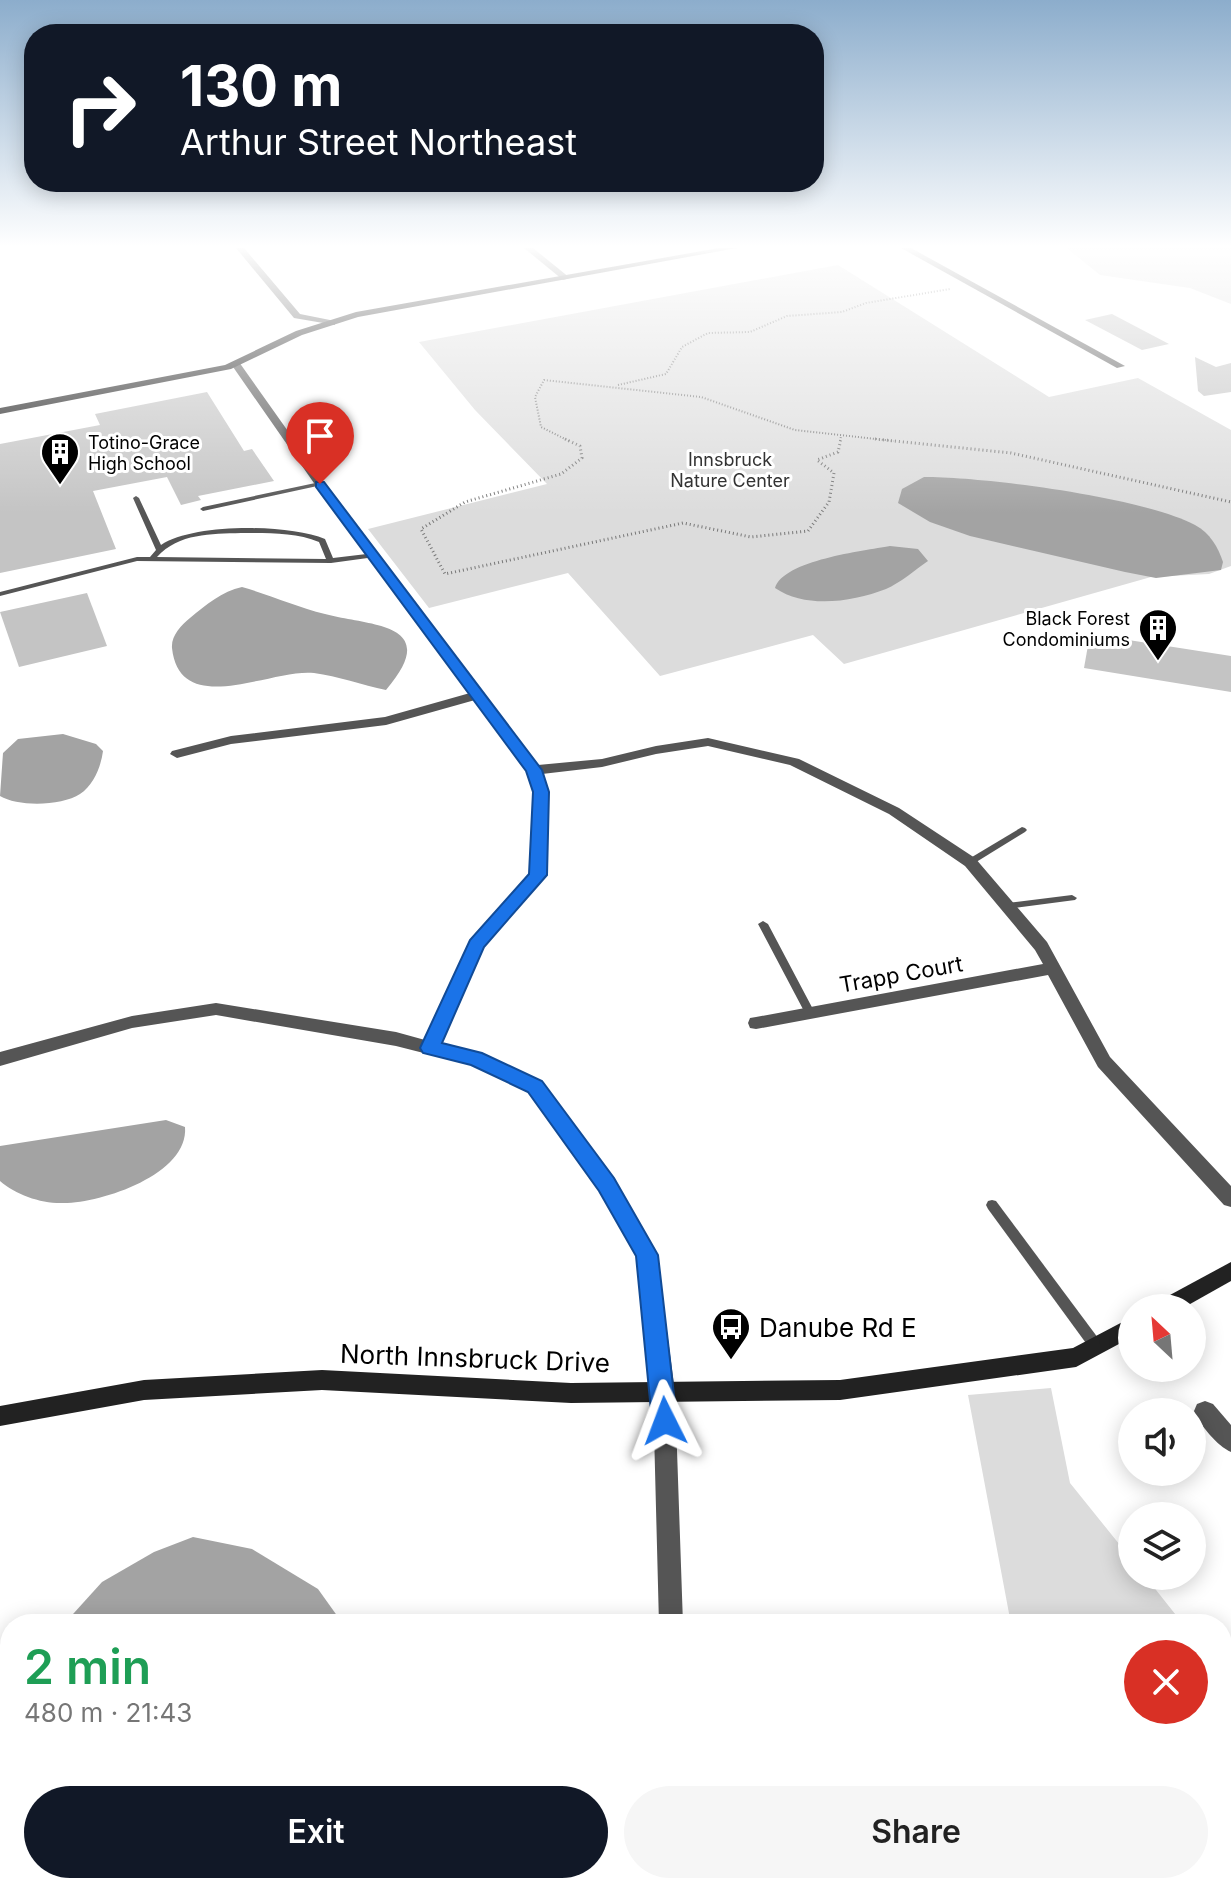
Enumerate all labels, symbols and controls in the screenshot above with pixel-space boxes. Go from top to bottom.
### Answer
text: 130 m [180,52,342,120]
icon: right [48,56,152,160]
text: Arthur Street Northeast [180,120,577,164]
pin [286,402,354,484]
icon: arrive [298,414,342,458]
building icon: Totino-Grace High School [39,431,81,486]
place label: Totino-Grace High School [88,432,200,474]
park label: Innsbruck Nature Center [670,449,790,491]
building icon: Black Forest Condominiums [1137,607,1179,662]
place label: Black Forest Condominiums [1003,608,1130,650]
street label: Trapp Court [837,950,965,998]
north arrow [1118,1294,1206,1382]
map controls [1118,1294,1206,1590]
bus stop icon: Danube Rd E [710,1306,752,1361]
place label: Danube Rd E [759,1312,917,1343]
street label: North Innsbruck Drive [340,1338,610,1378]
position arrow [623,1379,707,1463]
button: sound [1118,1398,1206,1486]
button: layers [1118,1502,1206,1590]
text: 2 min [24,1637,151,1696]
button: close [1124,1640,1208,1724]
text: 480 m · 21:43 [24,1697,192,1728]
button: Exit [24,1786,608,1878]
button: Share [624,1786,1208,1878]

